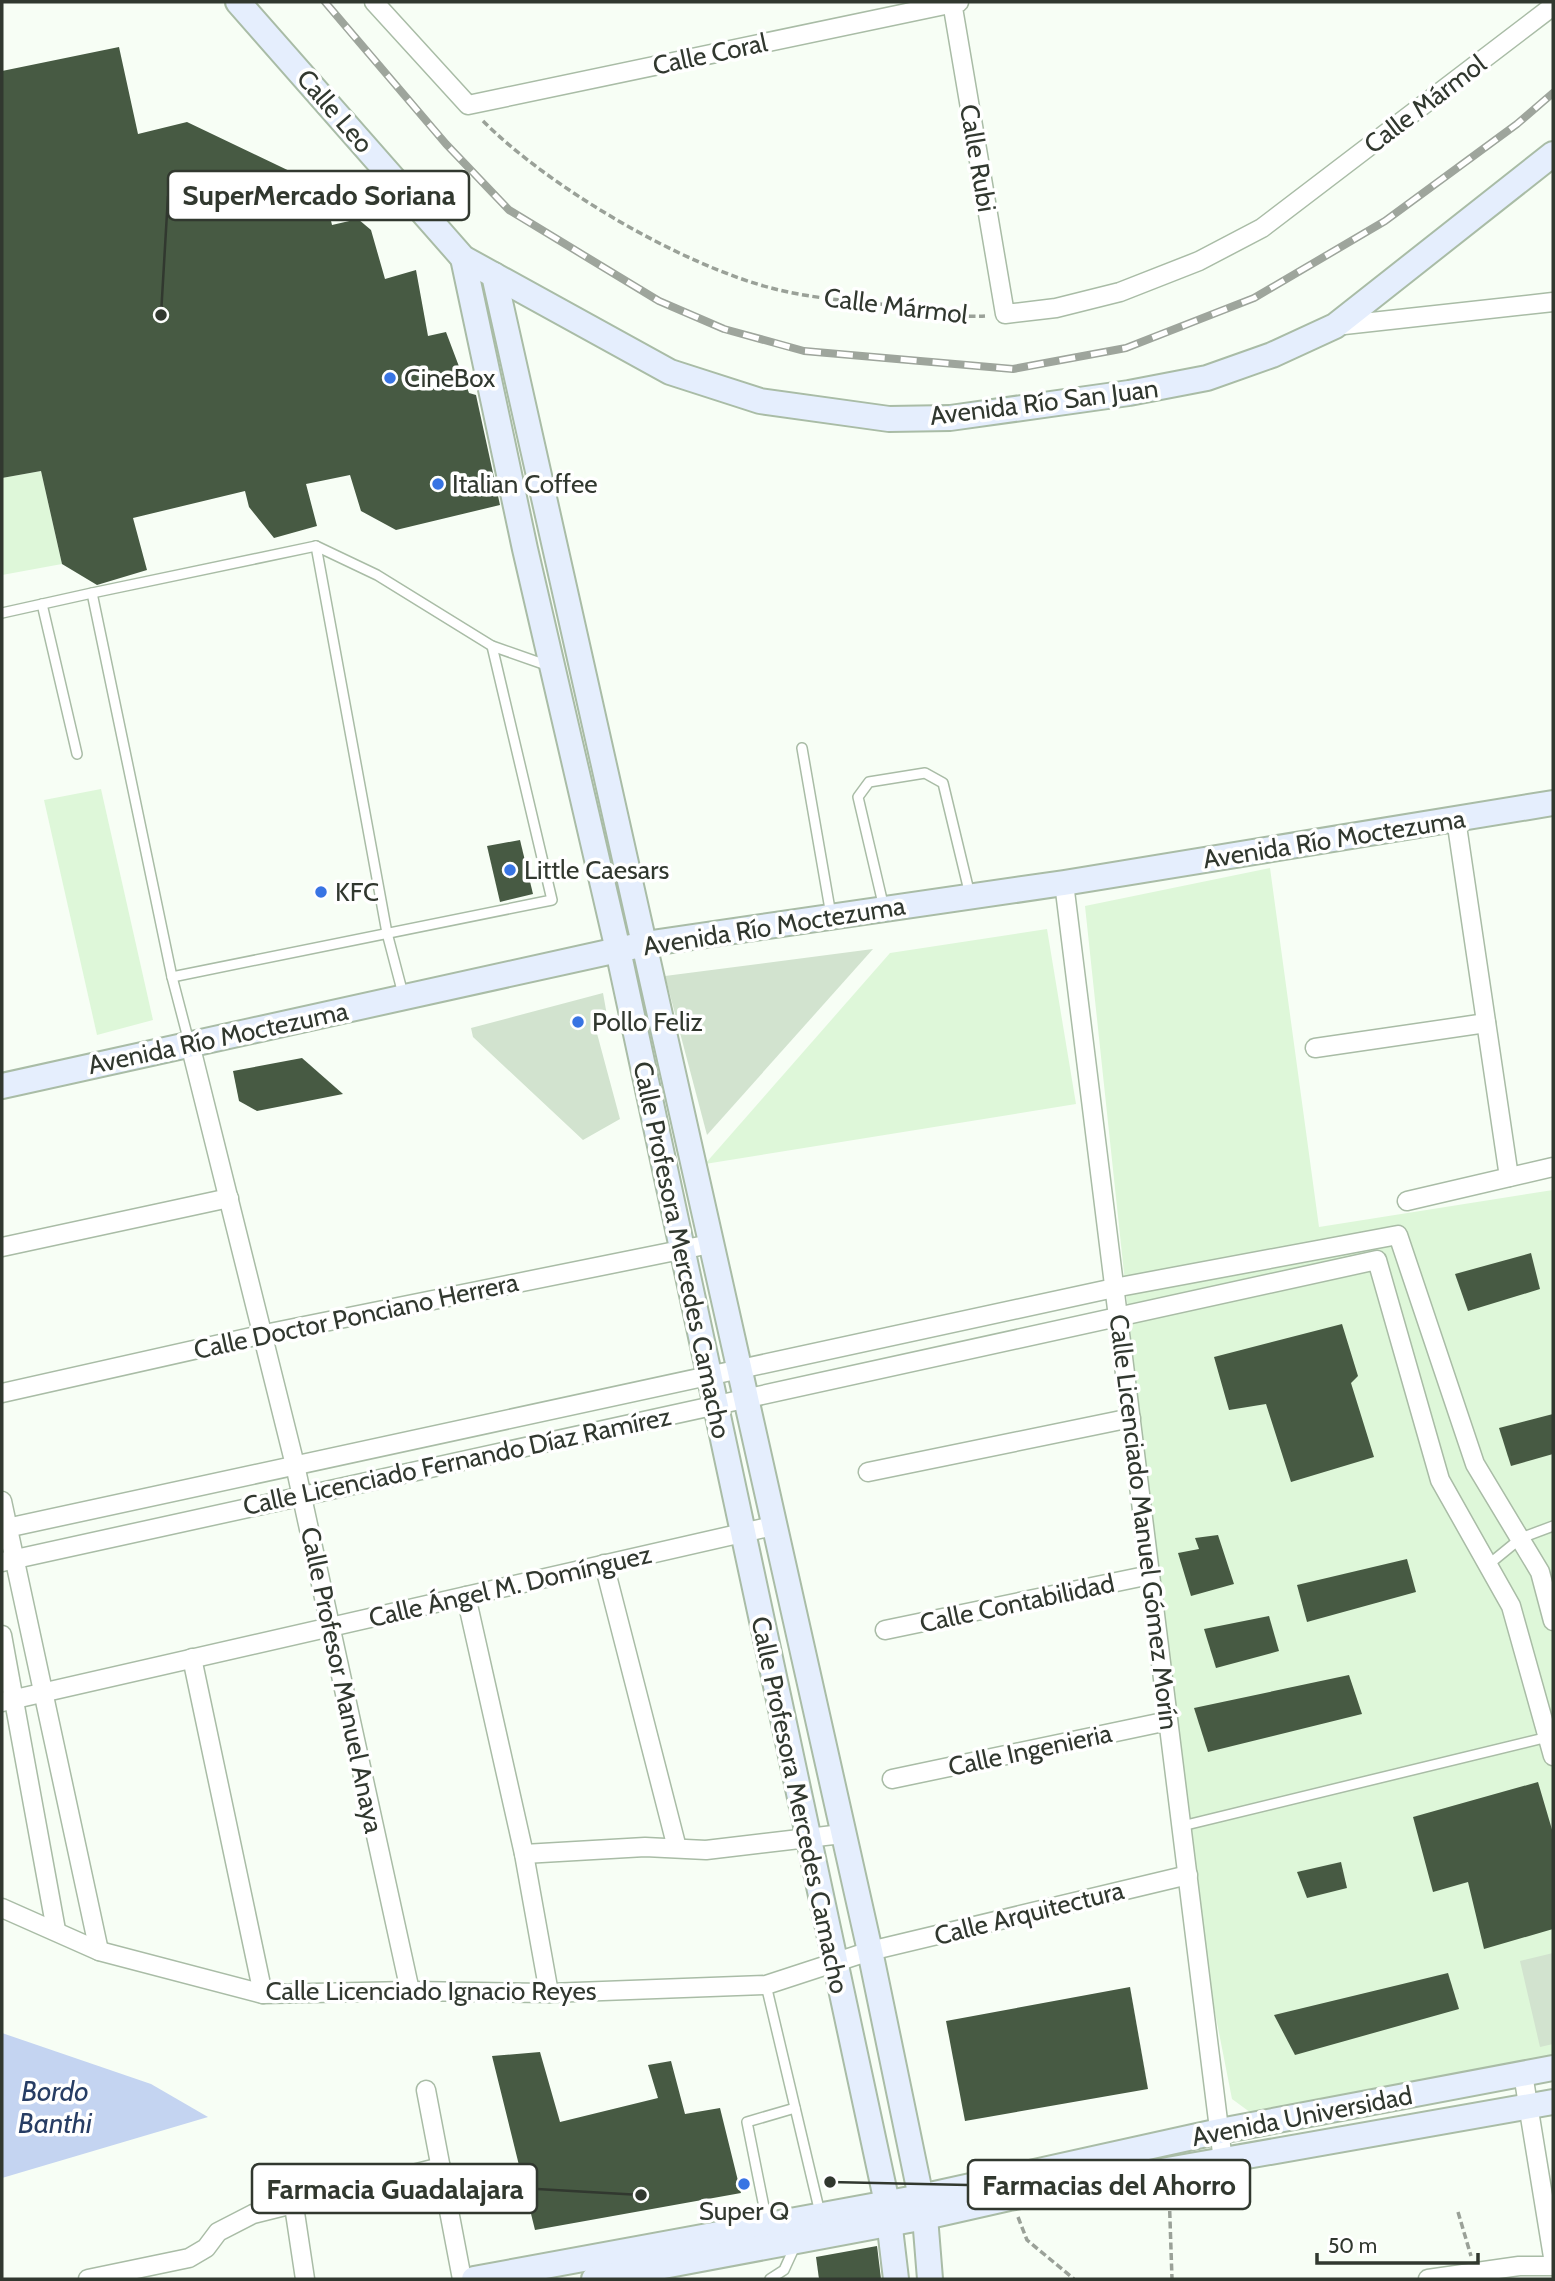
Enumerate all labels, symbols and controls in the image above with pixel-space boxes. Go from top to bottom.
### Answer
street label: Calle Coral [650,26,770,82]
street label: Calle Mármol [1358,48,1492,160]
street label: Calle Leo [290,63,380,159]
street label: Calle Rubi [953,102,1003,214]
callout: SuperMercado Soriana [168,171,469,220]
text: SuperMercado Soriana [182,178,456,212]
street label: Calle Mármol [822,281,970,331]
place label: CineBox [404,362,496,394]
marker: CineBox [382,370,398,386]
street label: Avenida Río San Juan [928,372,1160,432]
place label: Italian Coffee [452,468,598,500]
marker: Italian Coffee [430,476,446,492]
street label: Avenida Río Moctezuma [1201,802,1468,876]
place label: Little Caesars [524,854,669,886]
marker: Little Caesars [502,862,518,878]
place label: KFC [335,876,379,908]
marker: KFC [313,884,329,900]
street label: Avenida Río Moctezuma [641,889,908,963]
street label: Avenida Río Moctezuma [85,995,351,1081]
place label: Pollo Feliz [592,1006,703,1038]
marker: Pollo Feliz [570,1014,586,1030]
street label: Calle Profesora Mercedes Camacho [626,1058,738,1442]
street label: Calle Doctor Ponciano Herrera [191,1266,522,1366]
street label: Calle Licenciado Manuel Gómez Morín [1103,1312,1185,1732]
street label: Calle Licenciado Fernando Díaz Ramírez [240,1400,674,1522]
street label: Calle Profesor Manuel Anaya [294,1524,390,1837]
street label: Calle Ángel M. Domínguez [366,1538,654,1634]
street label: Calle Contabilidad [917,1567,1117,1639]
street label: Calle Profesora Mercedes Camacho [744,1613,856,1997]
street label: Calle Ingenieria [945,1717,1115,1783]
street label: Calle Arquitectura [931,1874,1127,1952]
street label: Calle Licenciado Ignacio Reyes [265,1975,597,2007]
water label: Bordo Banthi [18,2074,93,2140]
street label: Avenida Universidad [1189,2079,1415,2153]
callout: Farmacias del Ahorro [968,2160,1250,2209]
callout: Farmacia Guadalajara [252,2164,537,2213]
text: Farmacias del Ahorro [982,2168,1236,2202]
text: Farmacia Guadalajara [266,2172,524,2206]
marker: Super Q [736,2176,752,2192]
place label: Super Q [699,2195,789,2227]
scale bar [1317,2222,1478,2266]
text: 50 m [1328,2233,1377,2258]

